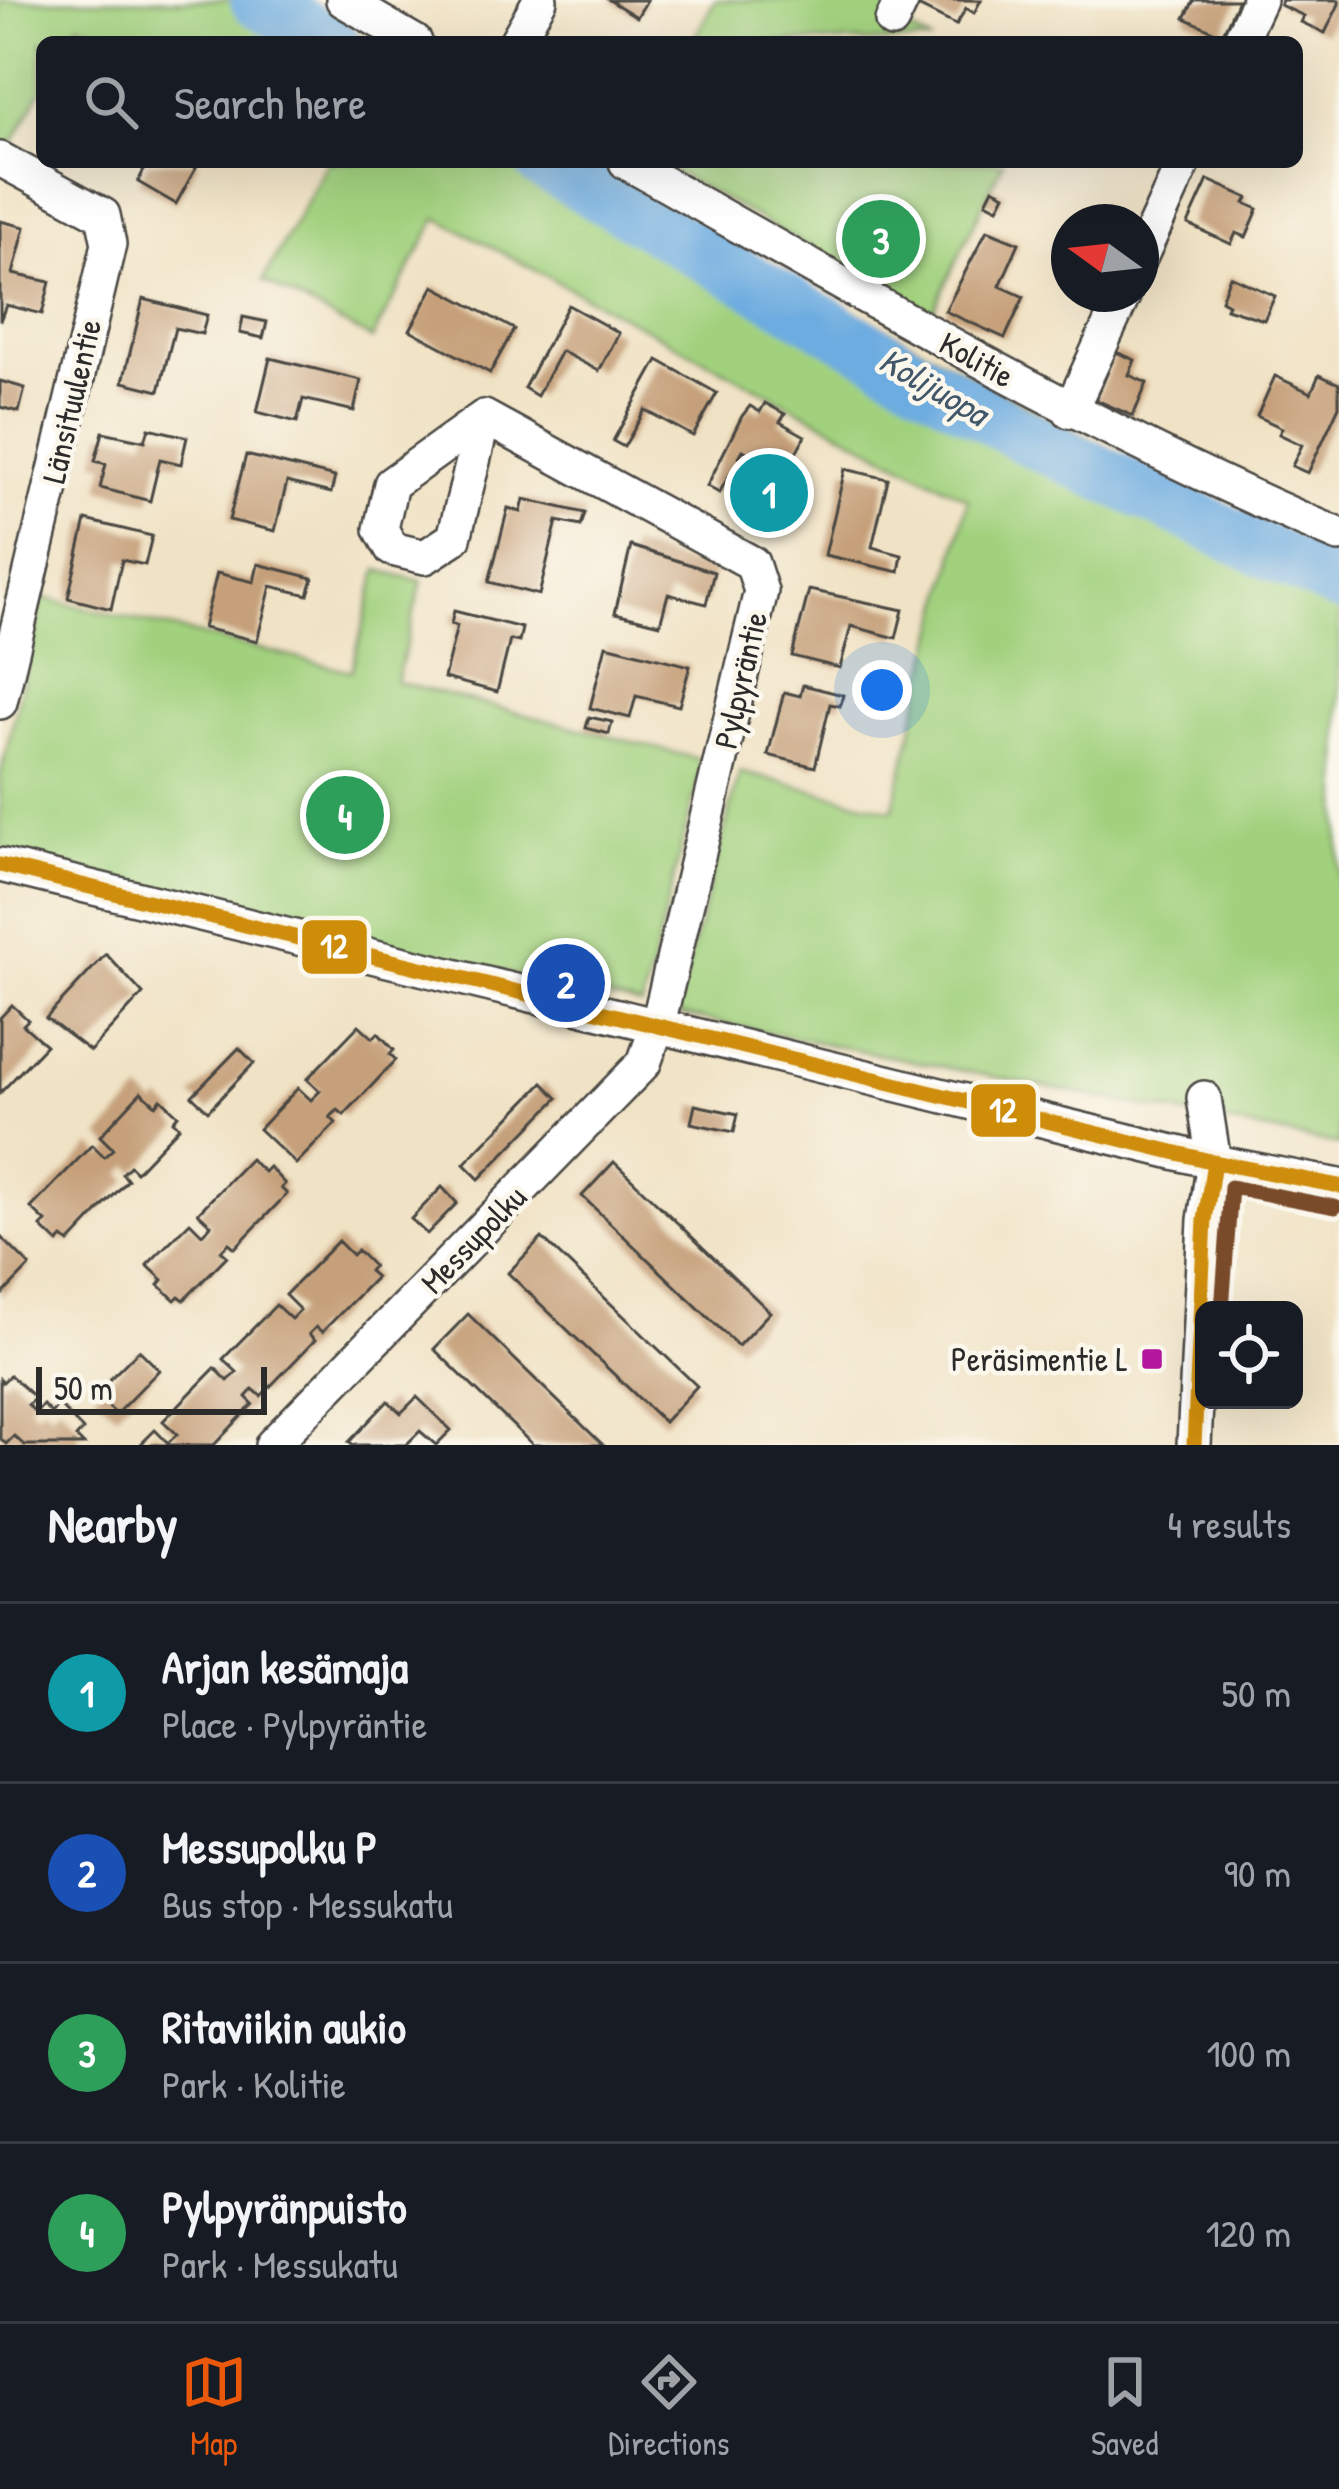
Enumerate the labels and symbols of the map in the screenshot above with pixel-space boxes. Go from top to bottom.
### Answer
pin: 3 [842,194,920,284]
north arrow [1051,204,1159,312]
street label: Länsituulentie [31,315,111,487]
street label: Kolitie [932,321,1022,397]
water label: Kolijuopa [870,335,1001,439]
pin: 1 [730,448,808,538]
street label: Pylpyräntie [703,607,778,753]
your location [852,660,912,720]
pin: 4 [306,770,384,860]
line badge: 12 [300,918,369,976]
text: 12 [320,924,348,968]
pin: 2 [527,938,605,1028]
line badge: 12 [969,1082,1038,1139]
text: 12 [989,1088,1017,1132]
street label: Messupolku [410,1175,536,1303]
place label: Peräsimentie L [951,1337,1128,1381]
marker: Peräsimentie L [1139,1346,1165,1372]
scale bar [36,1361,267,1414]

